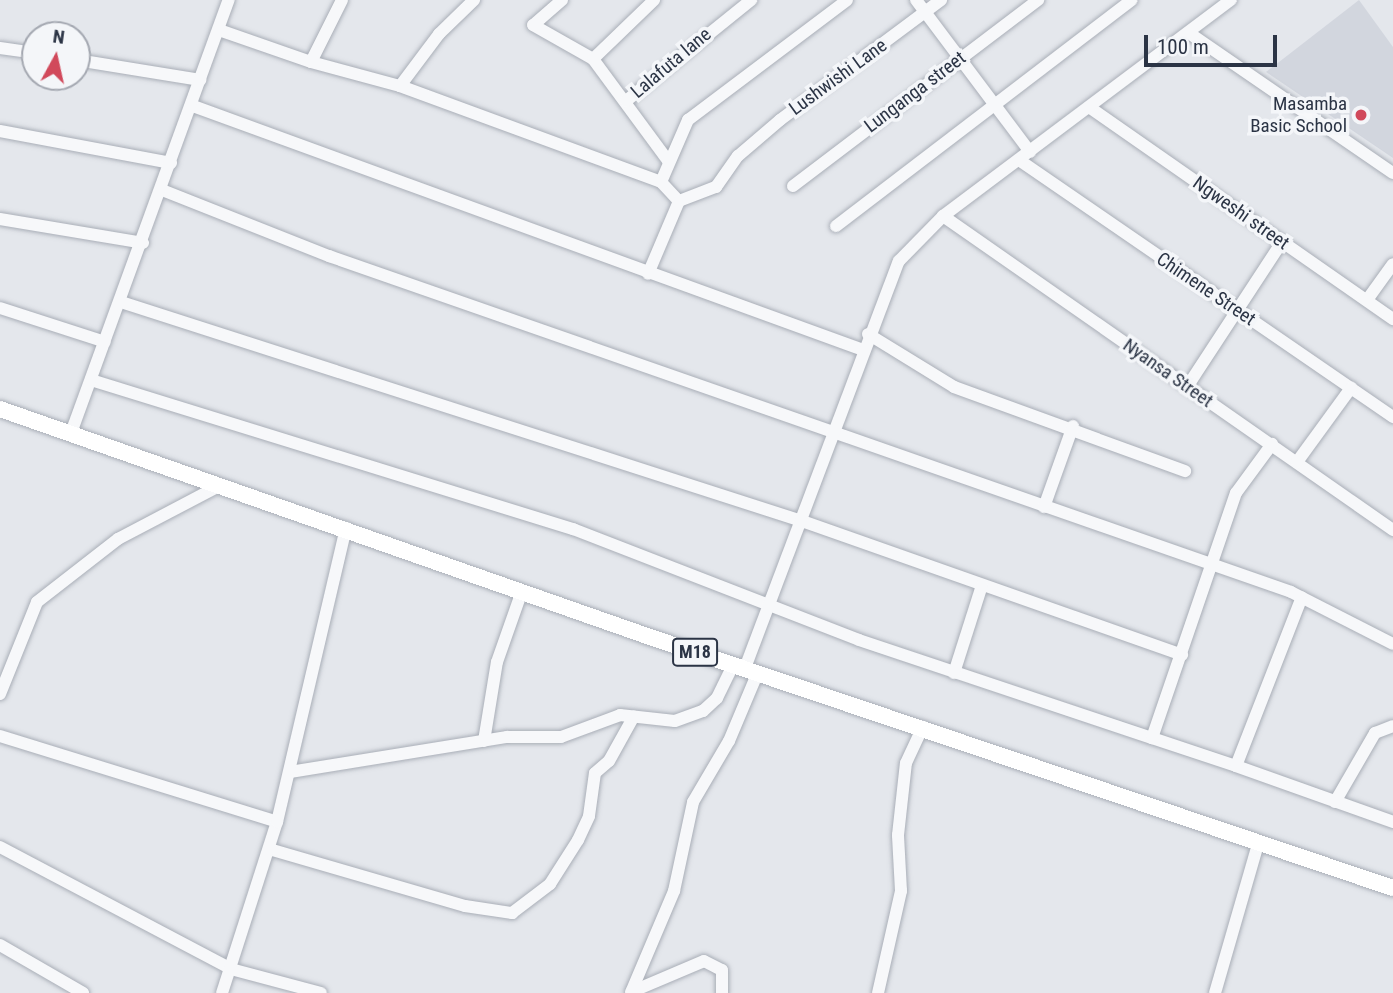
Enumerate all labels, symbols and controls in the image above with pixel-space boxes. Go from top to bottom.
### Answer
north arrow [21,21,91,91]
scale bar [1148,21,1281,65]
street label: Lalafuta lane [626,23,716,103]
text: N [51,24,66,49]
street label: Lushwishi Lane [785,34,891,120]
text: 100 m [1157,35,1209,59]
street label: Lunganga street [860,47,970,137]
place label: Masamba Basic School [1250,93,1347,137]
marker: Masamba Basic School [1353,107,1369,123]
street label: Ngweshi street [1188,171,1294,255]
street label: Chimene Street [1152,248,1260,330]
street label: Nyansa Street [1119,334,1217,412]
road number: M18 [670,638,720,666]

